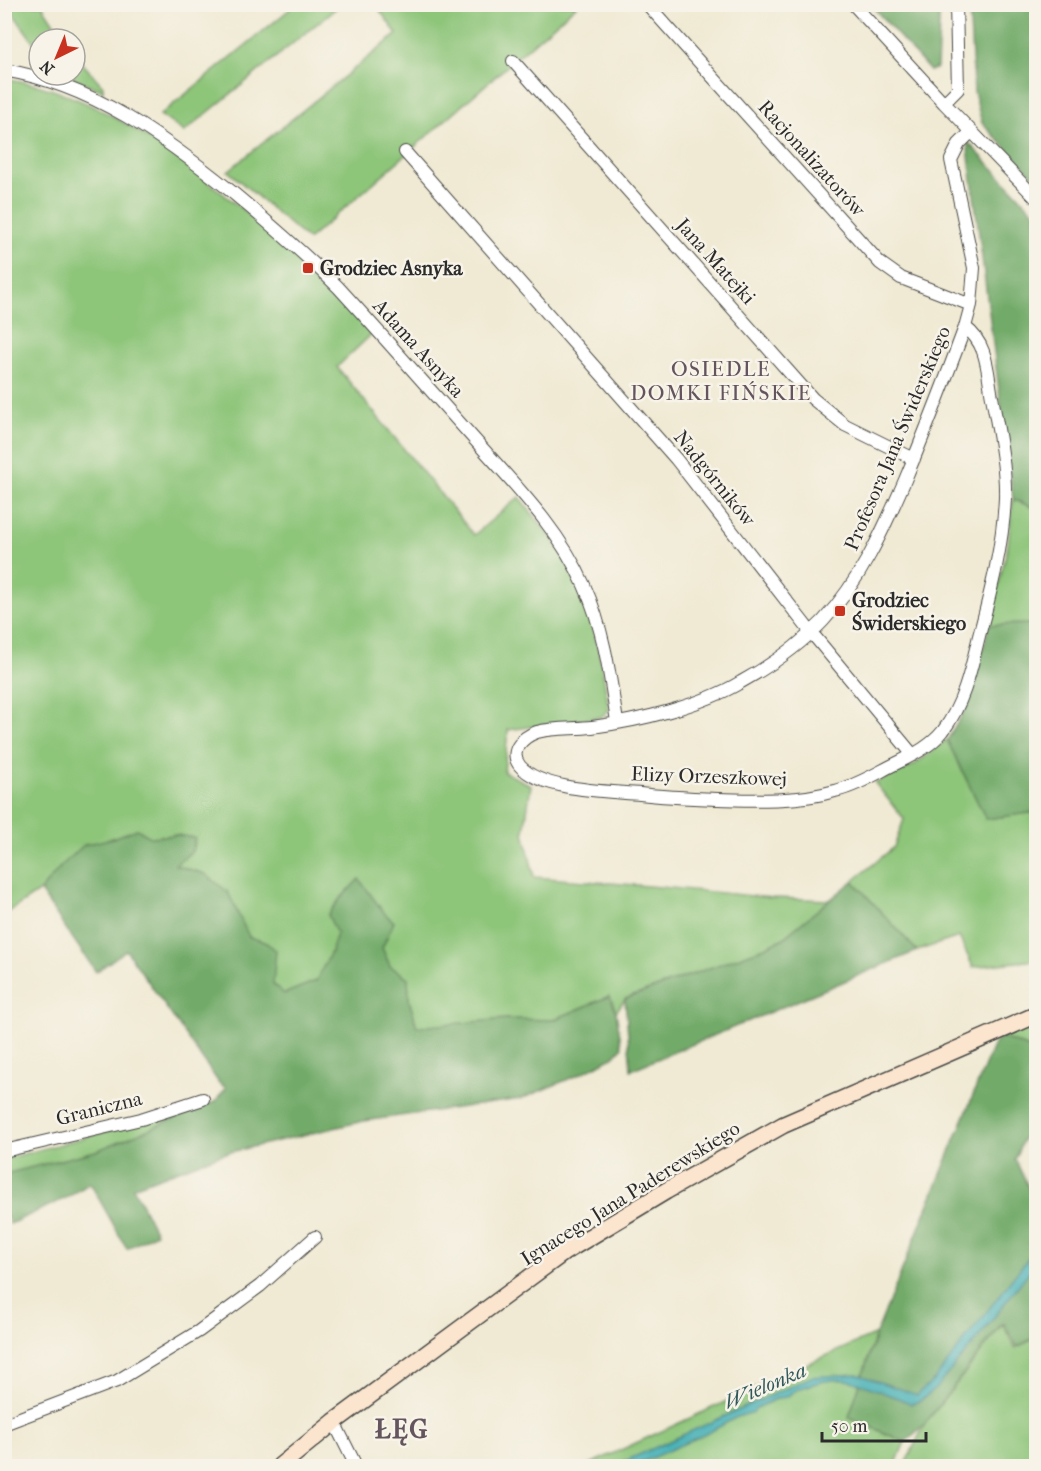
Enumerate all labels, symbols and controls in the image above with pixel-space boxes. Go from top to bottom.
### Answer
north arrow [27,27,87,87]
text: N [36,56,58,79]
street label: Racjonalizatorów [753,95,871,222]
street label: Jana Matejki [670,212,760,309]
place label: Grodziec Asnyka [320,257,463,280]
marker: Grodziec Asnyka [301,261,315,275]
street label: Adama Asnyka [368,294,469,403]
street label: Profesora Jana Świderskiego [839,322,955,554]
district label: OSIEDLE DOMKI FIŃSKIE [630,357,812,405]
street label: Nadgórników [669,426,761,532]
place label: Grodziec Świderskiego [852,589,966,635]
marker: Grodziec Świderskiego [833,604,847,618]
street label: Elizy Orzeszkowej [631,762,787,791]
street label: Graniczna [54,1087,145,1130]
street label: Ignacego Jana Paderewskiego [517,1116,744,1270]
water label: Wielonka [720,1358,810,1414]
scale bar [822,1405,926,1443]
district label: ŁĘG [375,1414,429,1446]
text: 50 m [831,1416,868,1437]

